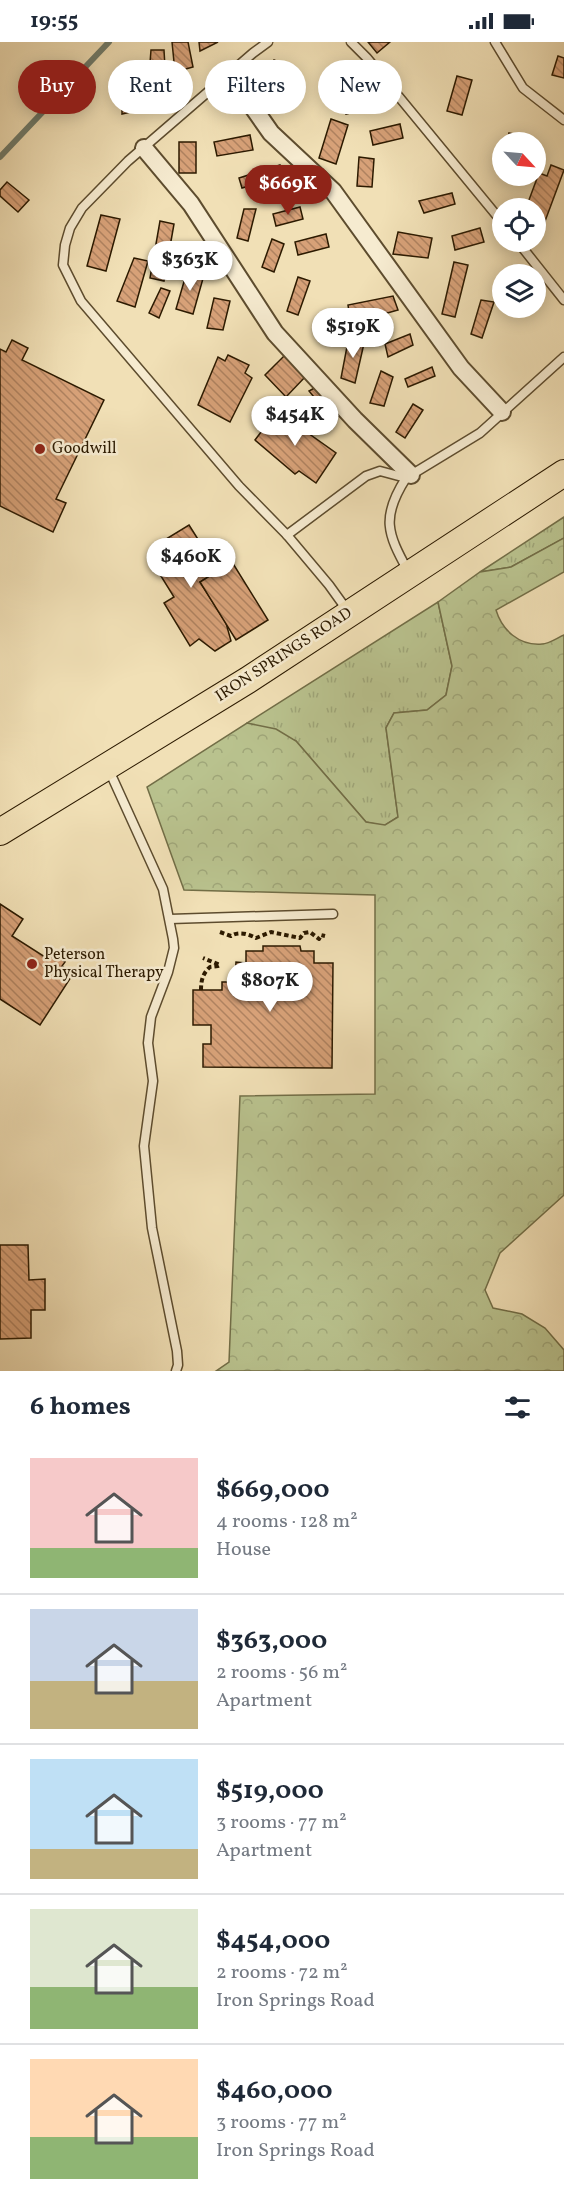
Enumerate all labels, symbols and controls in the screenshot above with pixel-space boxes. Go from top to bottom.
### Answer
text: 19:55 [30,6,78,37]
chip: Buy [18,60,96,114]
chip: Rent [108,60,193,114]
chip: Filters [205,60,306,114]
chip: New [318,60,402,114]
north arrow [492,132,546,186]
map controls [492,132,546,318]
pin: $669K [246,165,330,216]
text: $669K [259,170,317,198]
button: locate [492,198,546,252]
pin: $363K [148,241,232,292]
text: $363K [162,246,218,274]
button: layers [492,264,546,318]
pin: $519K [311,308,395,359]
text: $519K [326,313,380,341]
pin: $454K [253,396,337,447]
text: $454K [265,401,325,429]
place label: Goodwill [52,438,117,460]
marker: Goodwill [33,442,47,456]
pin: $460K [149,538,233,589]
text: $460K [161,543,221,571]
street label: IRON SPRINGS ROAD [211,602,357,708]
place label: Peterson Physical Therapy [44,944,164,984]
marker: Peterson Physical Therapy [25,957,39,971]
pin: $807K [228,962,312,1013]
text: $807K [241,967,299,995]
text: 6 homes [30,1389,131,1425]
icon: filters [501,1391,534,1424]
text: $669,000 [216,1472,329,1508]
icon: home [78,1482,150,1554]
text: 4 rooms · 128 m² [216,1508,358,1536]
text: House [216,1536,271,1564]
text: $363,000 [216,1623,327,1659]
icon: home [78,1633,150,1705]
text: 2 rooms · 56 m² [216,1659,347,1687]
text: Apartment [216,1687,312,1715]
text: $519,000 [216,1773,324,1809]
icon: home [78,1783,150,1855]
text: 3 rooms · 77 m² [216,1809,347,1837]
text: Apartment [216,1837,312,1865]
text: $454,000 [216,1923,330,1959]
icon: home [78,1933,150,2005]
text: 2 rooms · 72 m² [216,1959,348,1987]
text: Iron Springs Road [216,1987,375,2015]
text: $460,000 [216,2073,333,2109]
icon: home [78,2083,150,2155]
text: 3 rooms · 77 m² [216,2109,347,2137]
text: Iron Springs Road [216,2137,375,2165]

